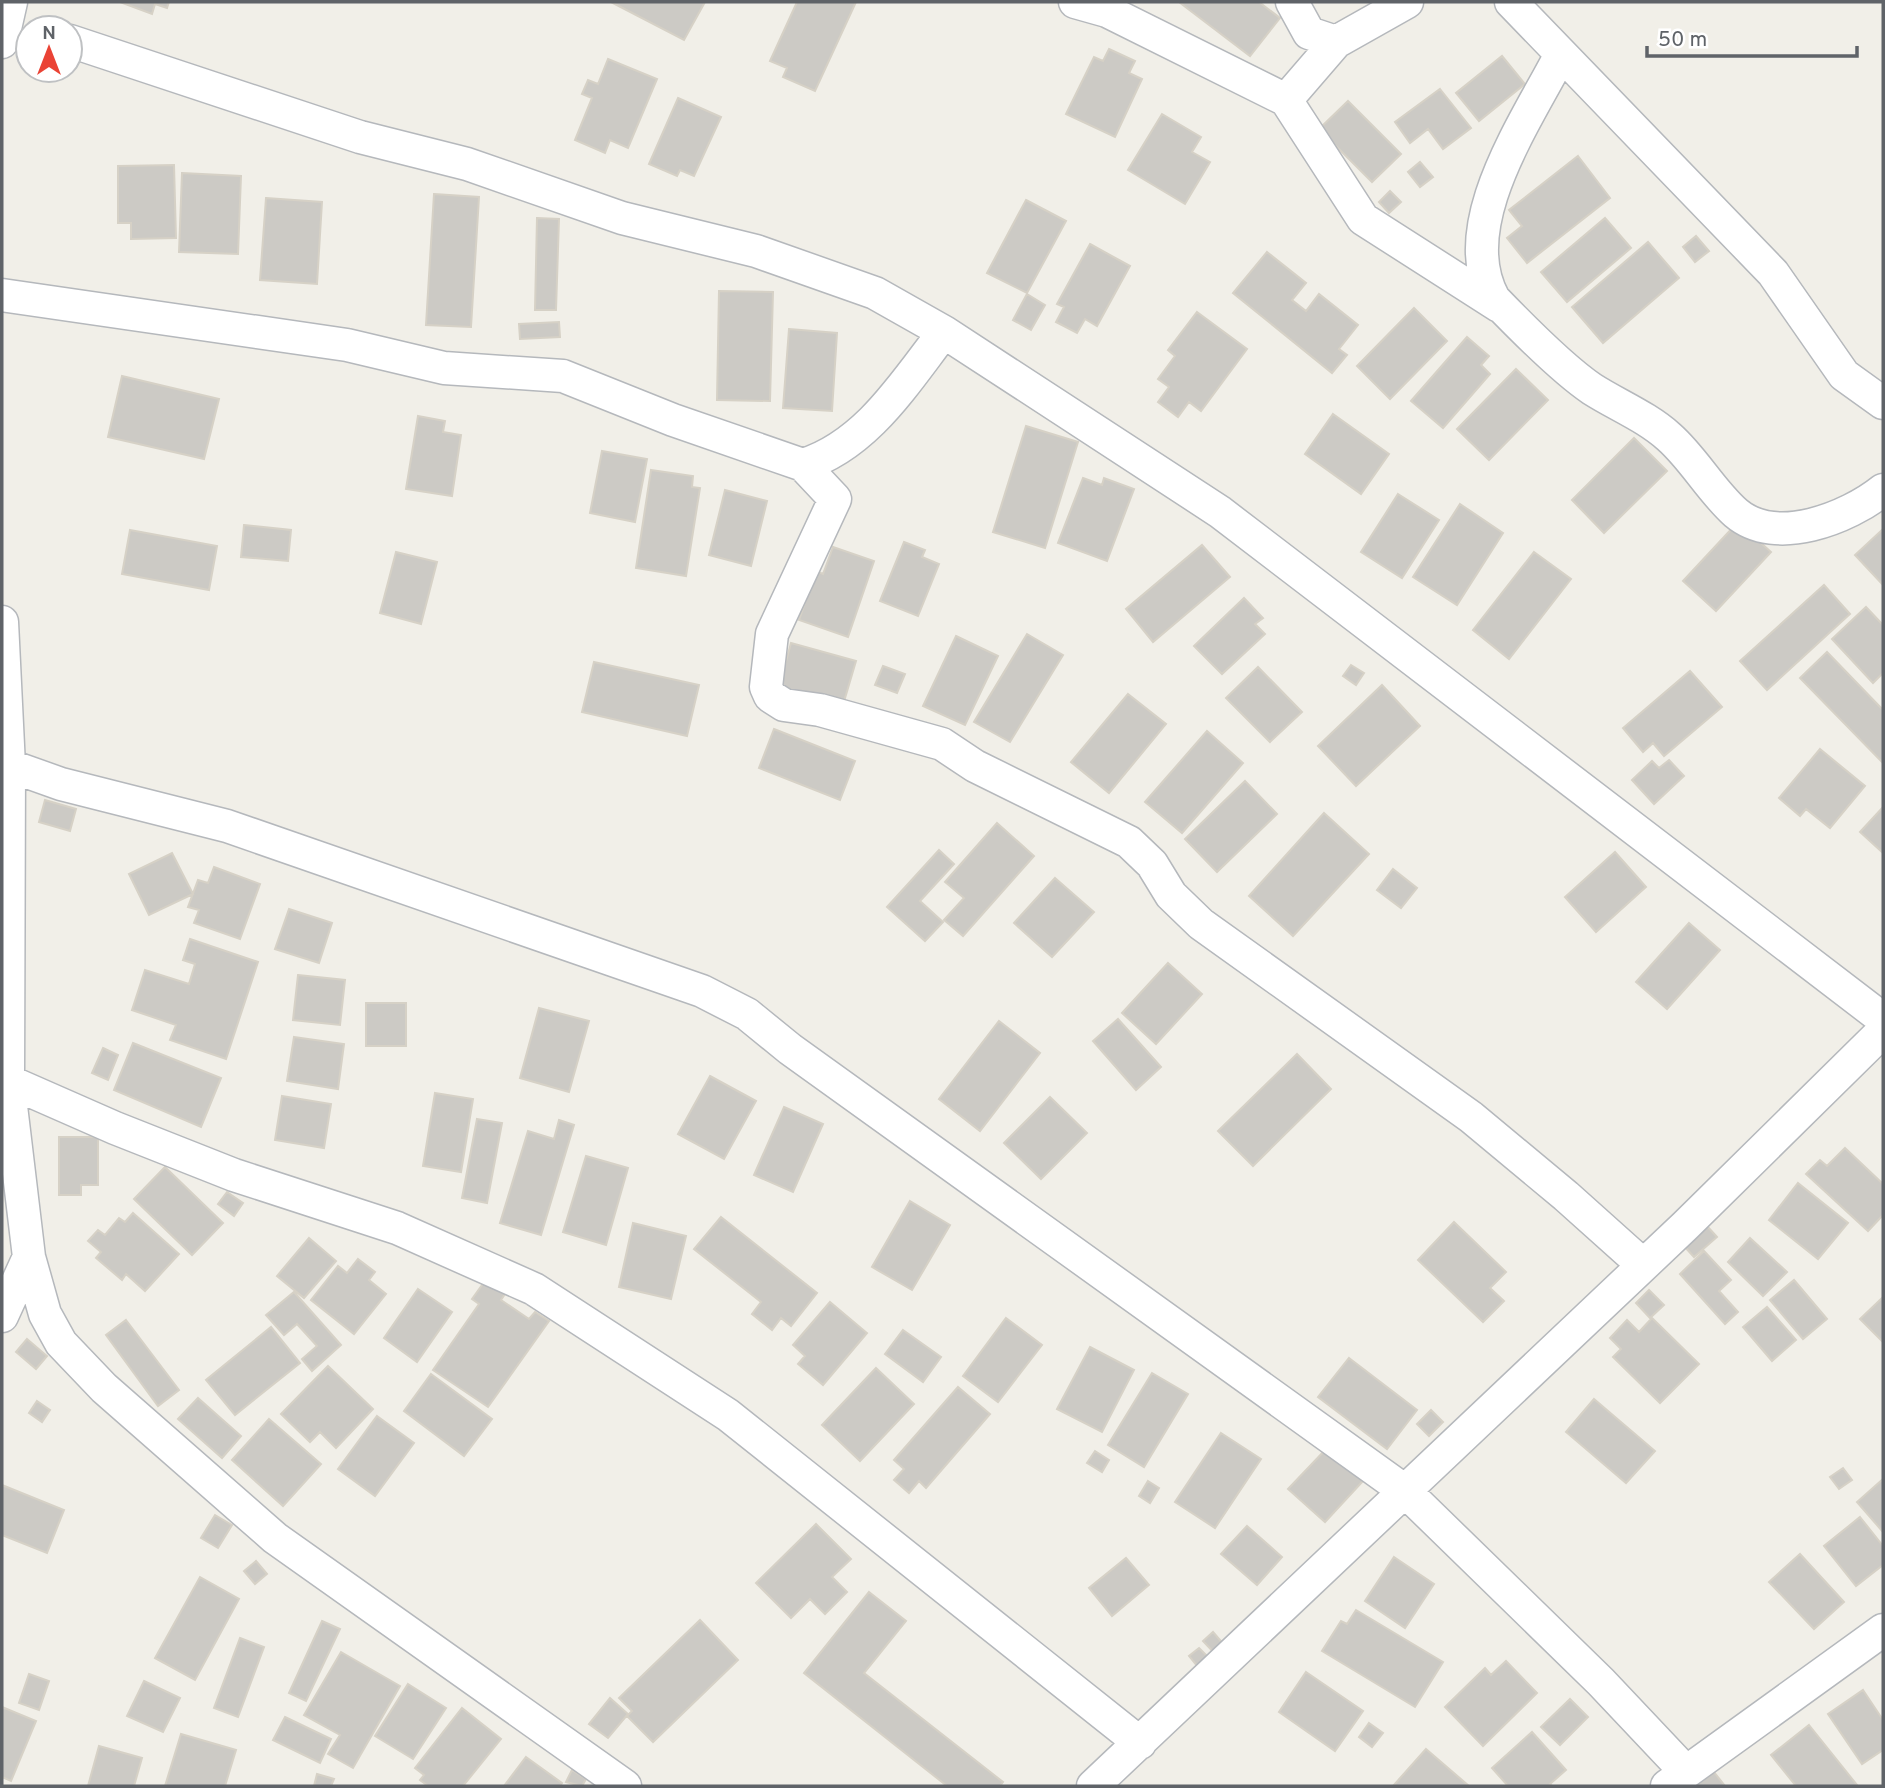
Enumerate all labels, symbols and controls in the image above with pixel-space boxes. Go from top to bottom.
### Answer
north arrow [14,14,84,84]
scale bar [1647,14,1857,58]
text: N [42,22,56,46]
text: 50 m [1658,27,1707,54]

